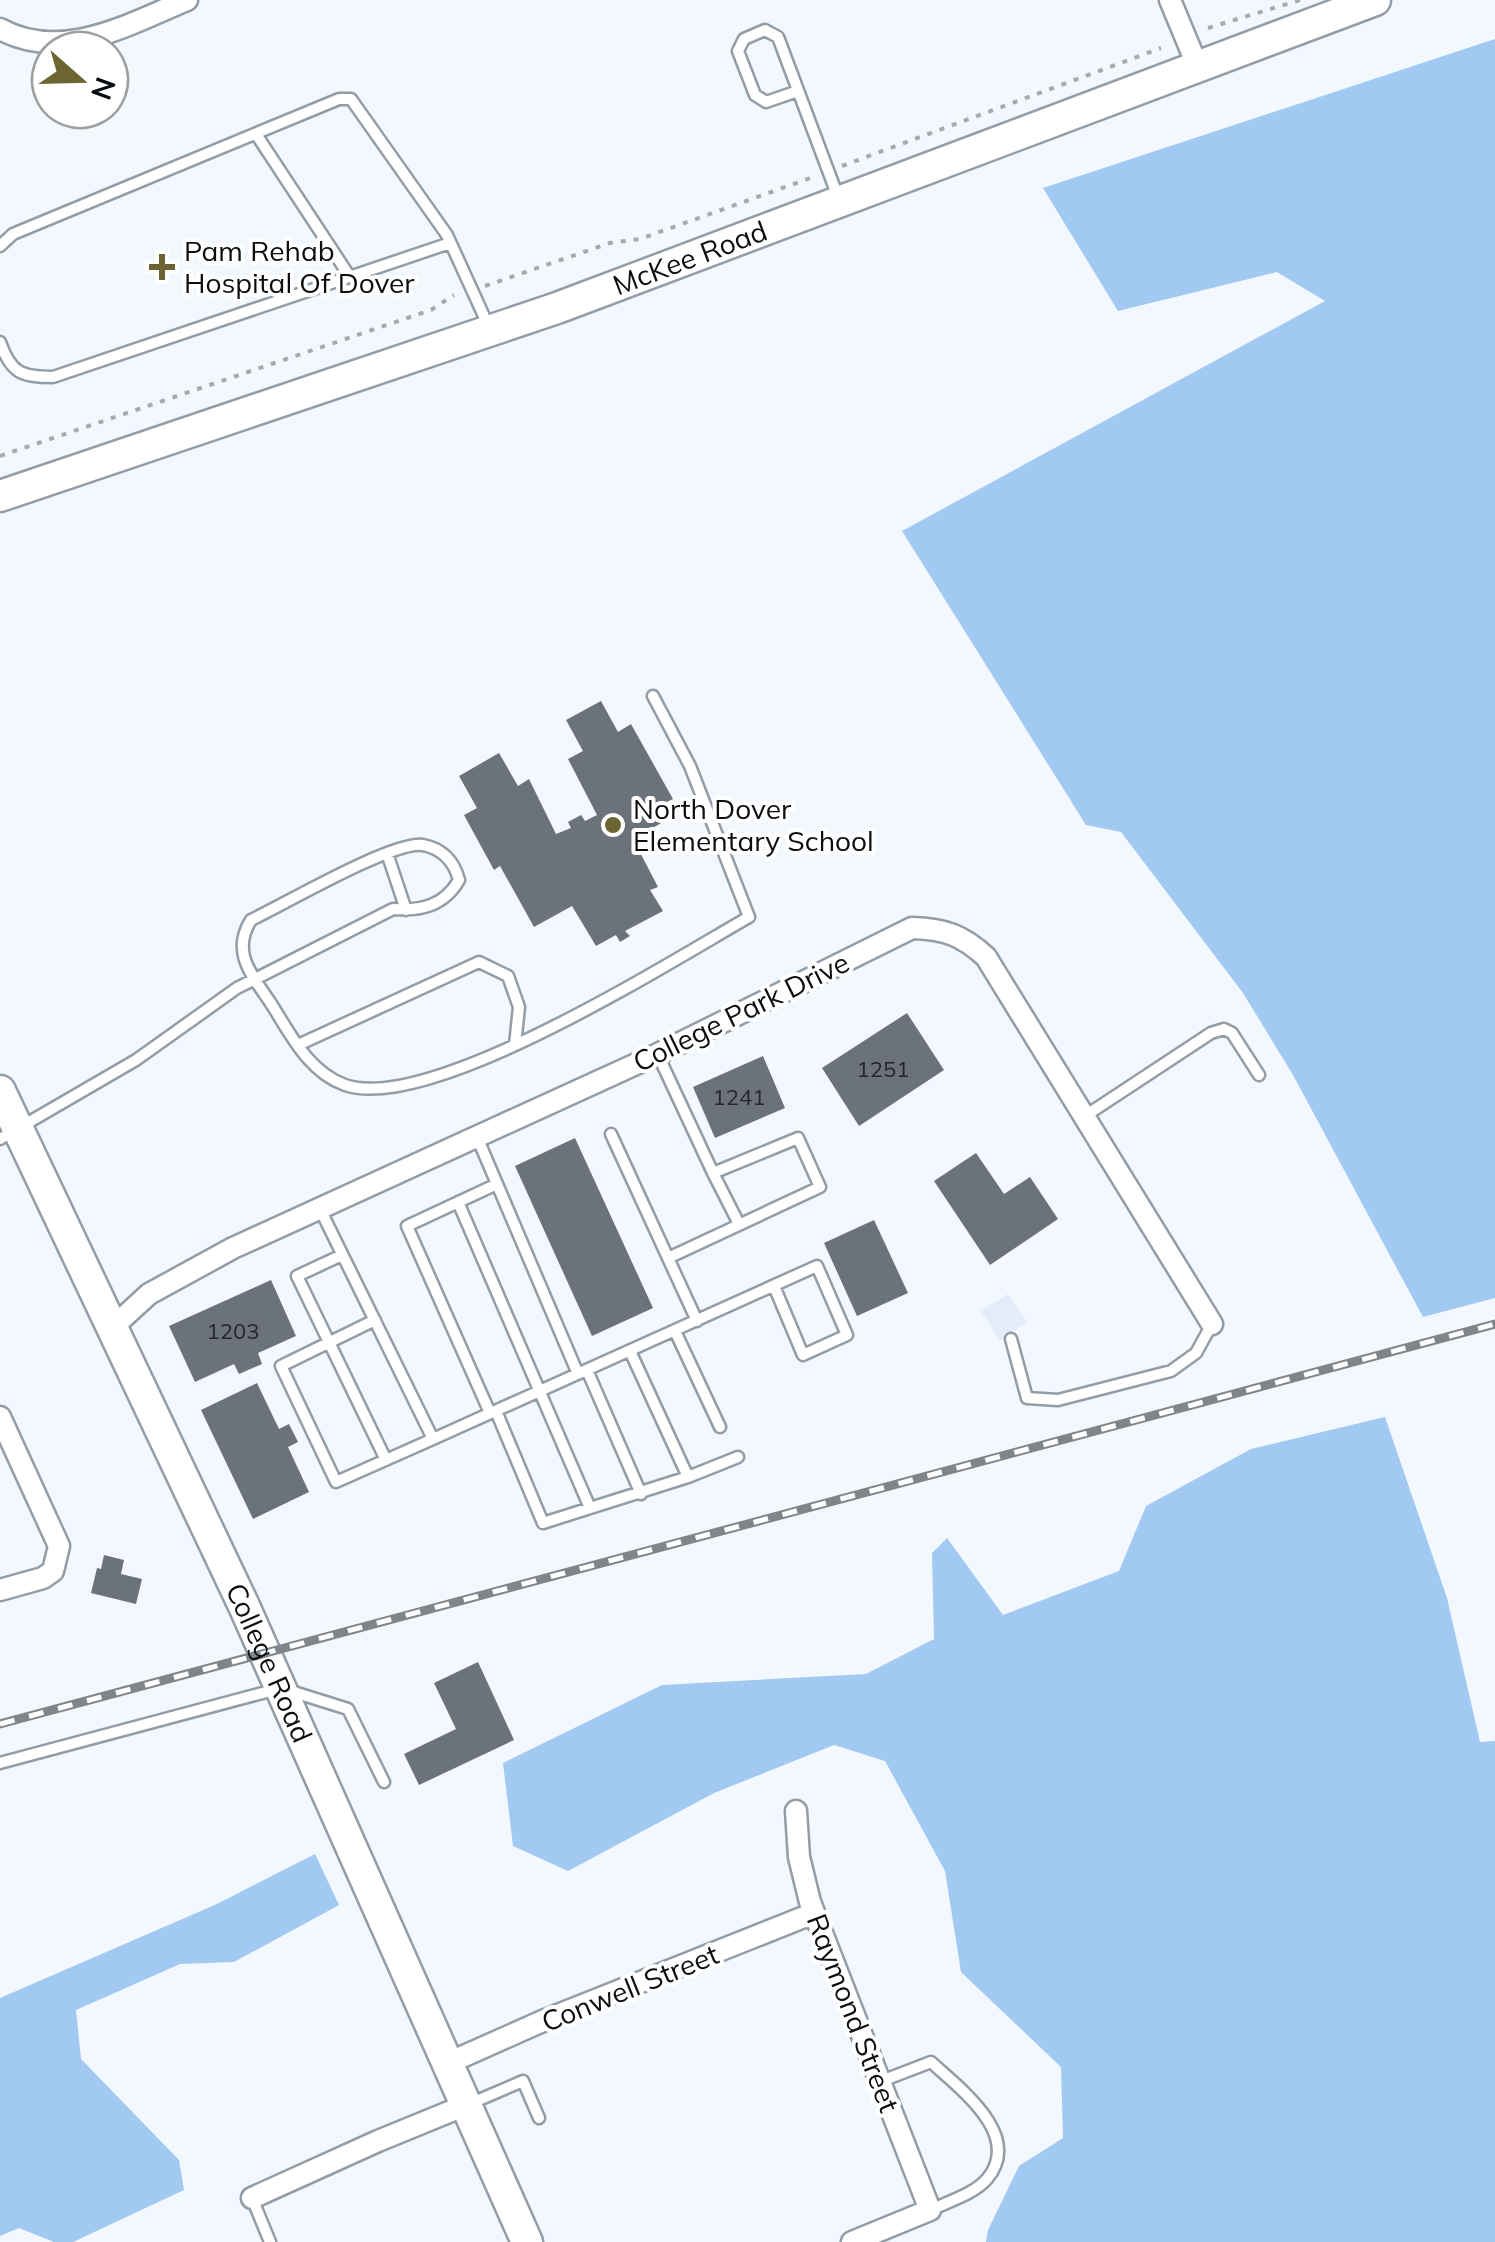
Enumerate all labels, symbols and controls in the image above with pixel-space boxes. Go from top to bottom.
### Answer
north arrow [30,30,130,130]
text: N [84,73,124,105]
street label: McKee Road [608,213,772,302]
place label: Pam Rehab Hospital Of Dover [184,233,415,300]
marker: Pam Rehab Hospital Of Dover [149,254,175,280]
place label: North Dover Elementary School [633,791,874,858]
marker: North Dover Elementary School [602,814,624,836]
street label: College Park Drive [627,944,855,1079]
house number: 1251 [857,1055,909,1083]
house number: 1241 [713,1083,765,1111]
house number: 1203 [207,1317,259,1345]
street label: College Road [219,1577,320,1748]
street label: Raymond Street [800,1909,907,2117]
street label: Conwell Street [536,1936,724,2039]

